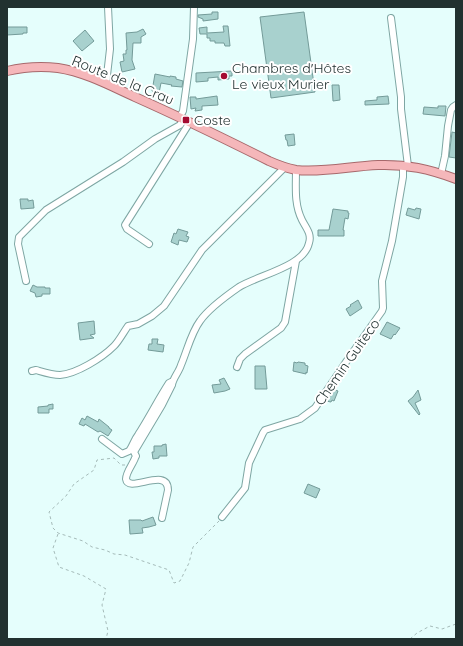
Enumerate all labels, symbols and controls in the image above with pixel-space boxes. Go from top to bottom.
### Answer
street label: Route de la Crau [69,51,177,109]
place label: Chambres d'Hôtes Le vieux Murier [232,59,351,93]
marker: Chambres d'Hôtes Le vieux Murier [219,71,229,81]
place label: Coste [194,111,231,129]
marker: Coste [181,115,191,125]
street label: Chemin Guiteco [310,315,384,409]

